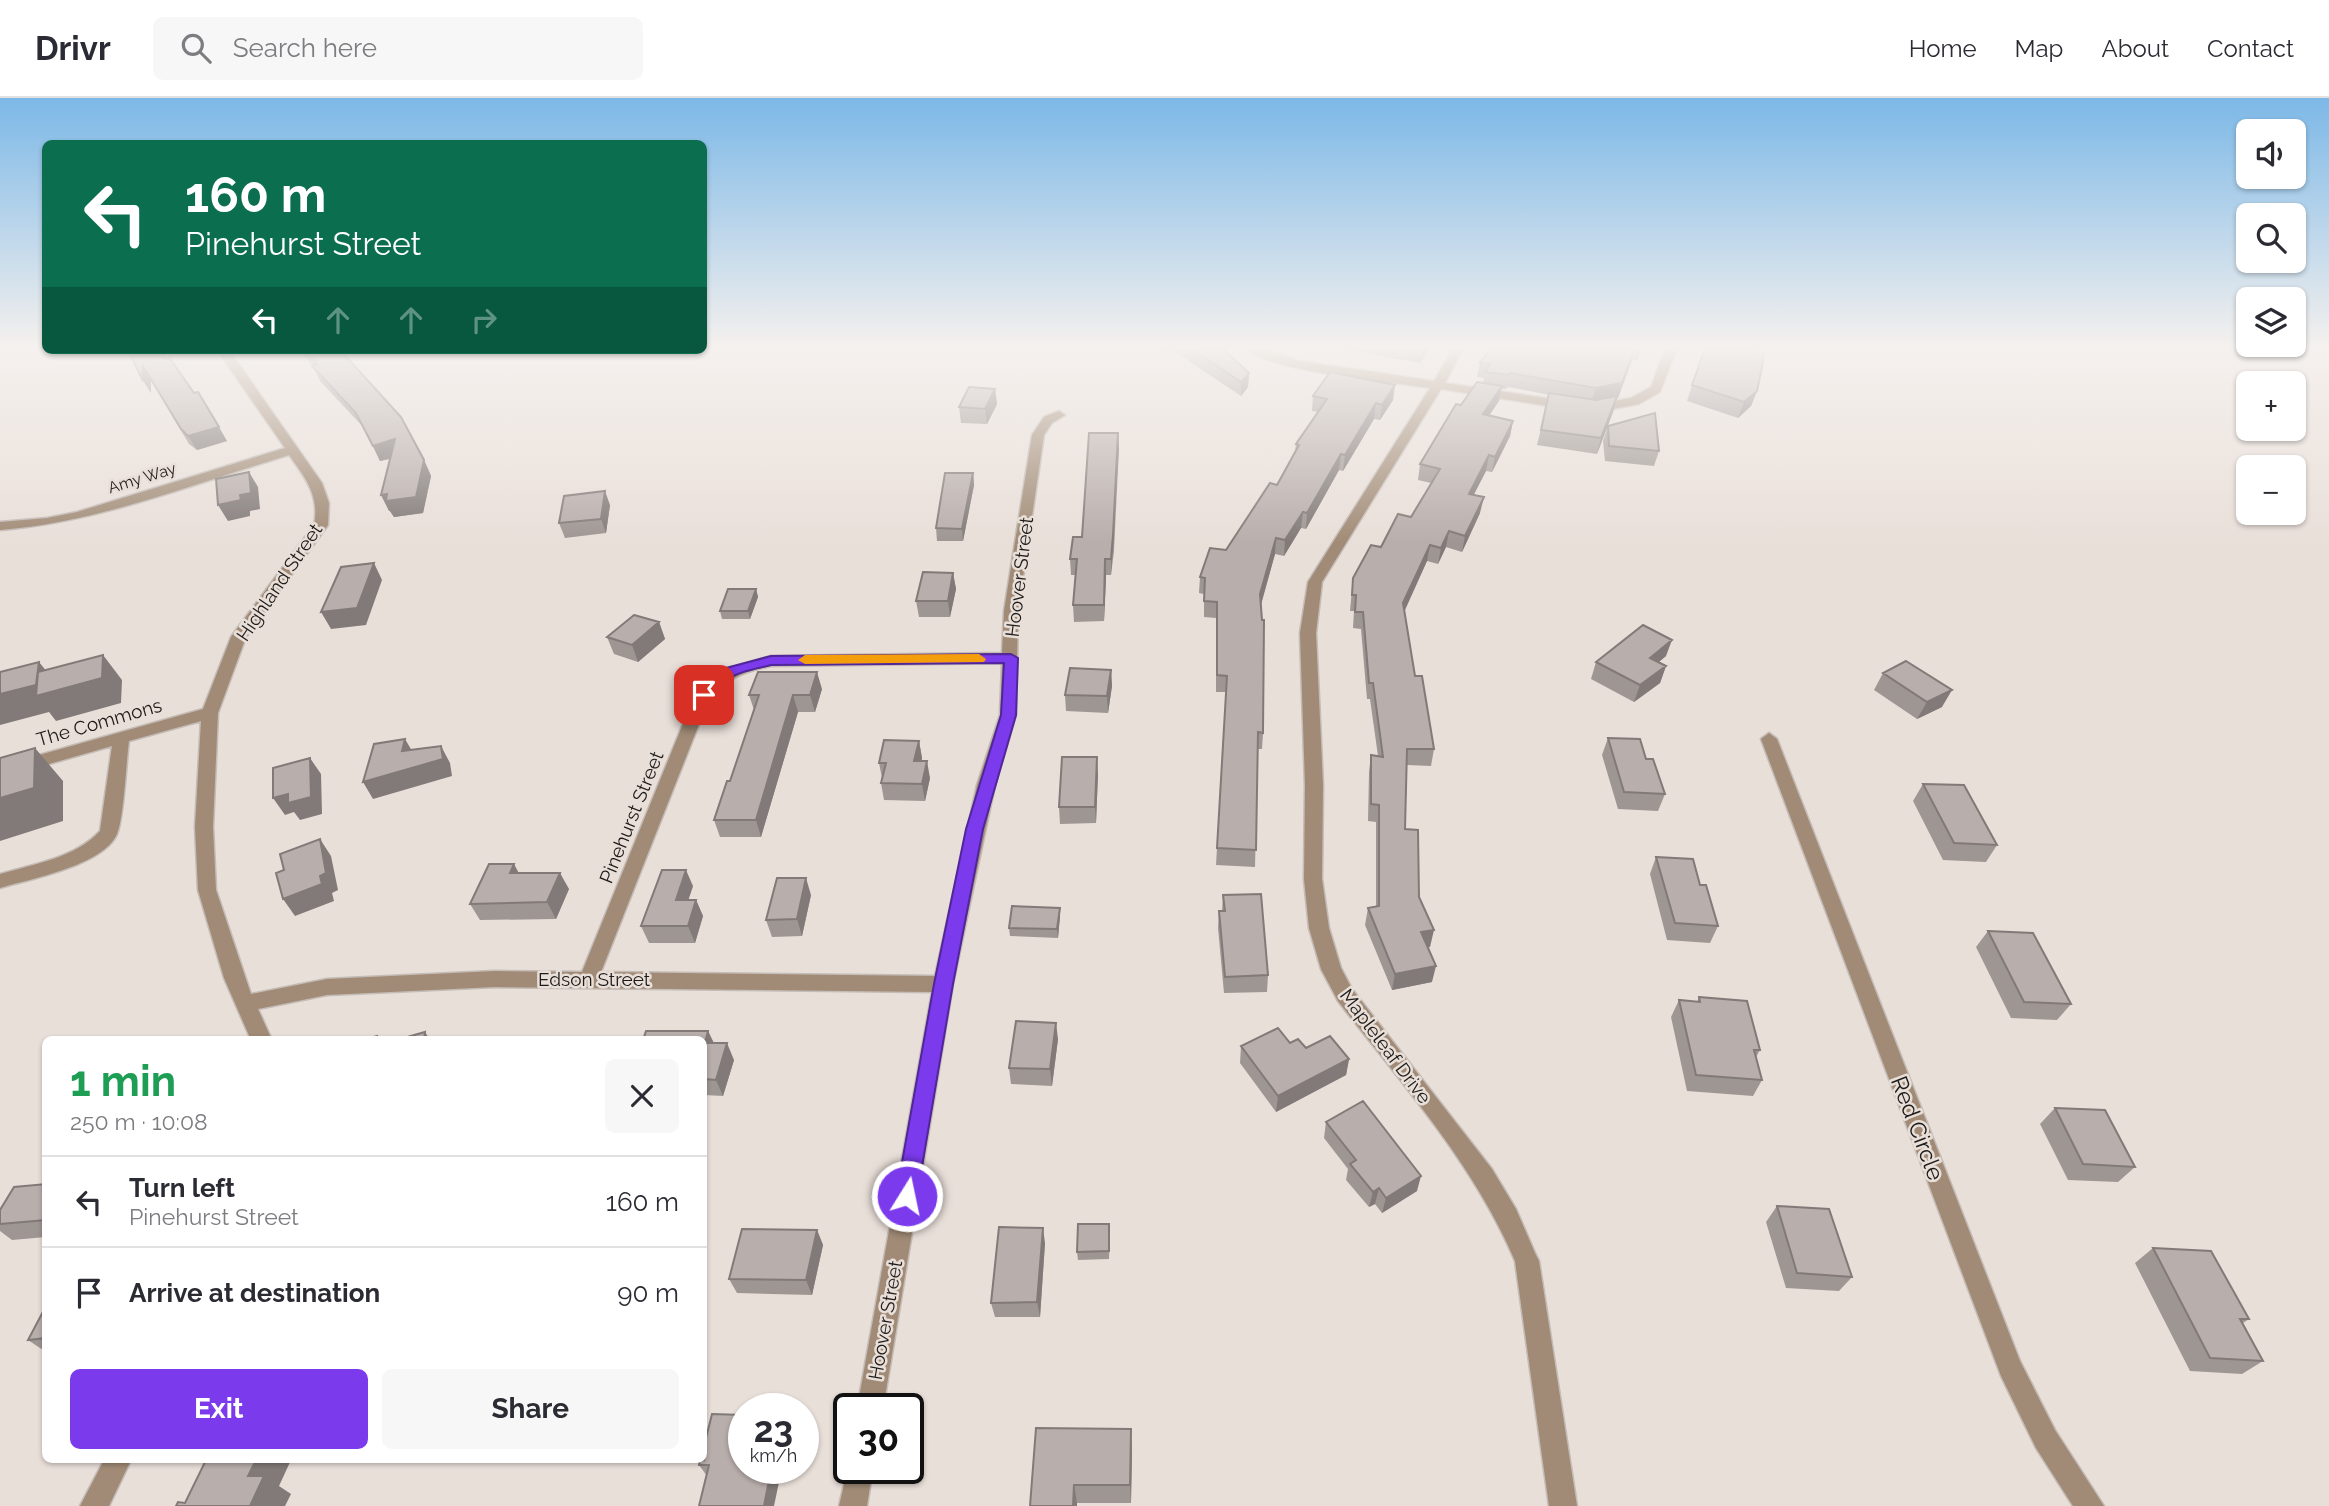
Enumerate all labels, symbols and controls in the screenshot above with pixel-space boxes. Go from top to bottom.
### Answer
search box [153,17,643,80]
text: Drivr [35,29,111,68]
icon: search [177,29,215,67]
text: Search here [233,33,377,63]
text: Home [1909,34,1977,63]
text: Map [2015,34,2063,63]
text: About [2101,34,2169,63]
text: Contact [2207,34,2294,63]
map controls [2236,119,2306,525]
button: sound [2236,119,2306,189]
text: 160 m [185,166,326,223]
icon: left [70,168,161,259]
button: search [2236,203,2306,273]
text: Pinehurst Street [185,225,421,262]
button: layers [2236,287,2306,357]
icon: left [246,301,284,339]
icon: ahead [319,301,357,339]
icon: ahead [392,301,430,339]
icon: right [465,301,503,339]
button: + [2236,371,2306,441]
button: − [2236,455,2306,525]
street label: Amy Way [106,459,179,497]
street label: Hoover Street [1001,515,1037,638]
street label: Highland Street [232,519,327,645]
pin [674,665,734,725]
icon: arrive [685,676,723,714]
street label: The Commons [34,694,164,750]
street label: Pinehurst Street [595,747,668,886]
street label: Edson Street [538,968,651,990]
street label: Mapleleaf Drive [1336,984,1436,1108]
text: 1 min [70,1057,176,1106]
button: close [605,1059,679,1133]
street label: Red Circle [1886,1072,1950,1184]
text: 250 m · 10:08 [70,1108,208,1135]
position arrow [870,1159,944,1233]
text: Turn left [129,1173,235,1203]
icon: left [70,1183,108,1221]
text: 160 m [606,1187,679,1217]
text: Pinehurst Street [129,1203,299,1230]
street label: Hoover Street [864,1258,906,1381]
icon: arrive [70,1274,108,1312]
text: Arrive at destination [129,1278,380,1308]
text: 90 m [617,1278,679,1308]
button: Exit [70,1369,368,1449]
button: Share [382,1369,679,1449]
speed limit sign: 30 [833,1393,924,1484]
text: 23 [754,1409,793,1450]
text: km/h [750,1445,797,1466]

